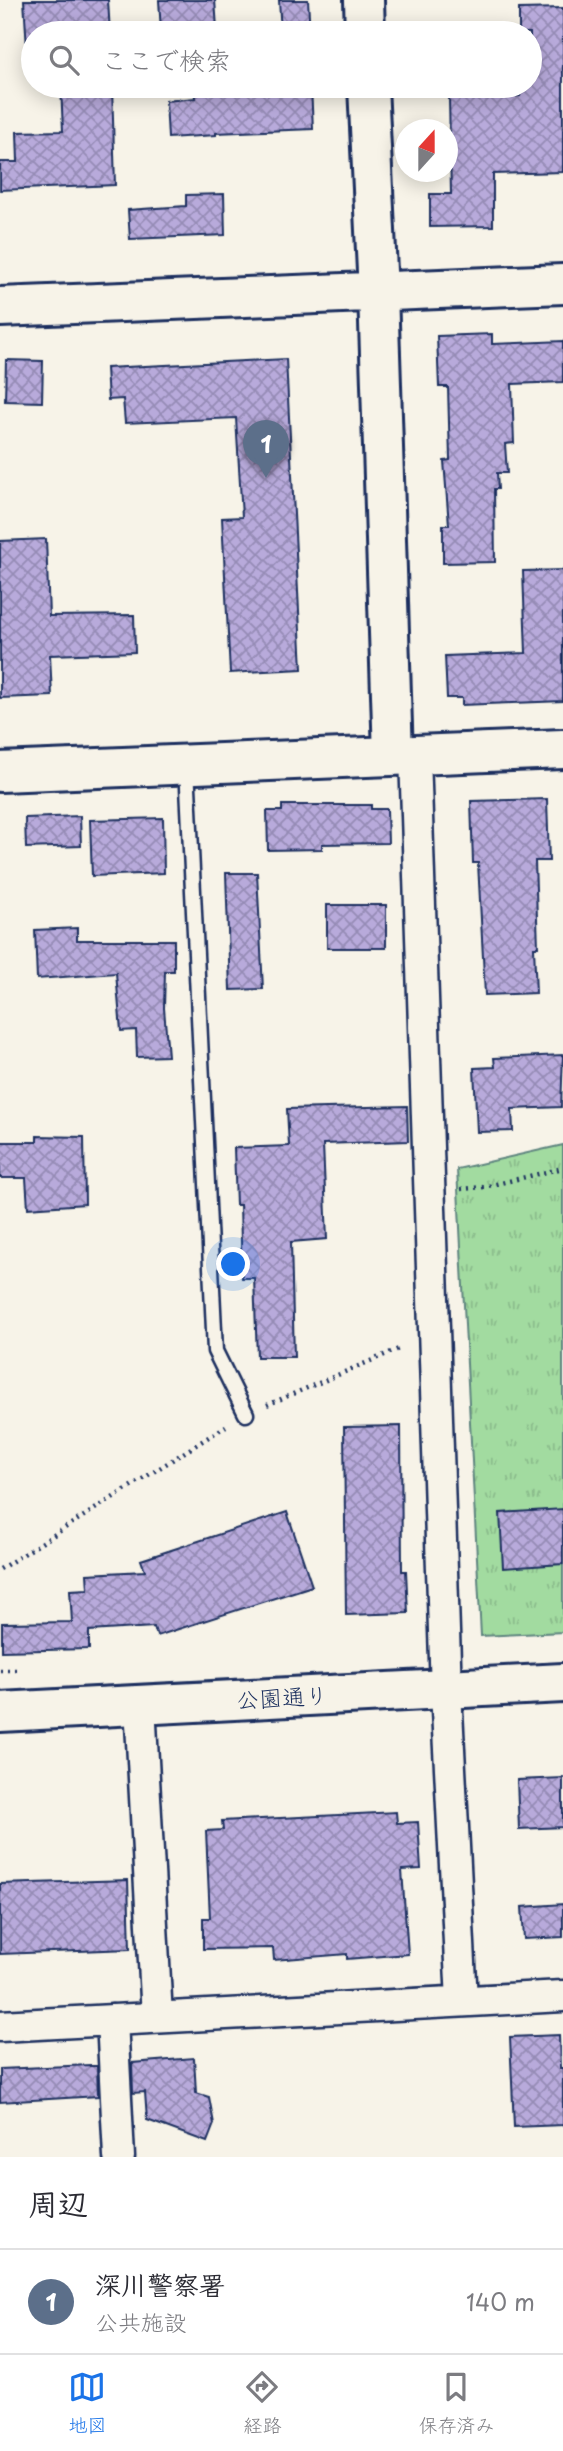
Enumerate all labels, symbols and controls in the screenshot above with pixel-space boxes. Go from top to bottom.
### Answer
search box [21,21,542,98]
text: ここで検索 [101,40,231,79]
icon: search [45,41,83,79]
north arrow [395,119,458,182]
pin: 1 [243,420,289,478]
your location [216,1247,250,1281]
street label: 公園通り [235,1677,329,1716]
text: 周辺 [28,2180,88,2225]
text: 深川警察署 [95,2265,225,2304]
text: 1 [46,2284,57,2319]
text: 140 m [466,2284,535,2319]
text: 公共施設 [95,2304,187,2339]
tab: 地図 [68,2368,107,2438]
tab: 経路 [243,2368,282,2438]
tab: 保存済み [418,2368,495,2438]

